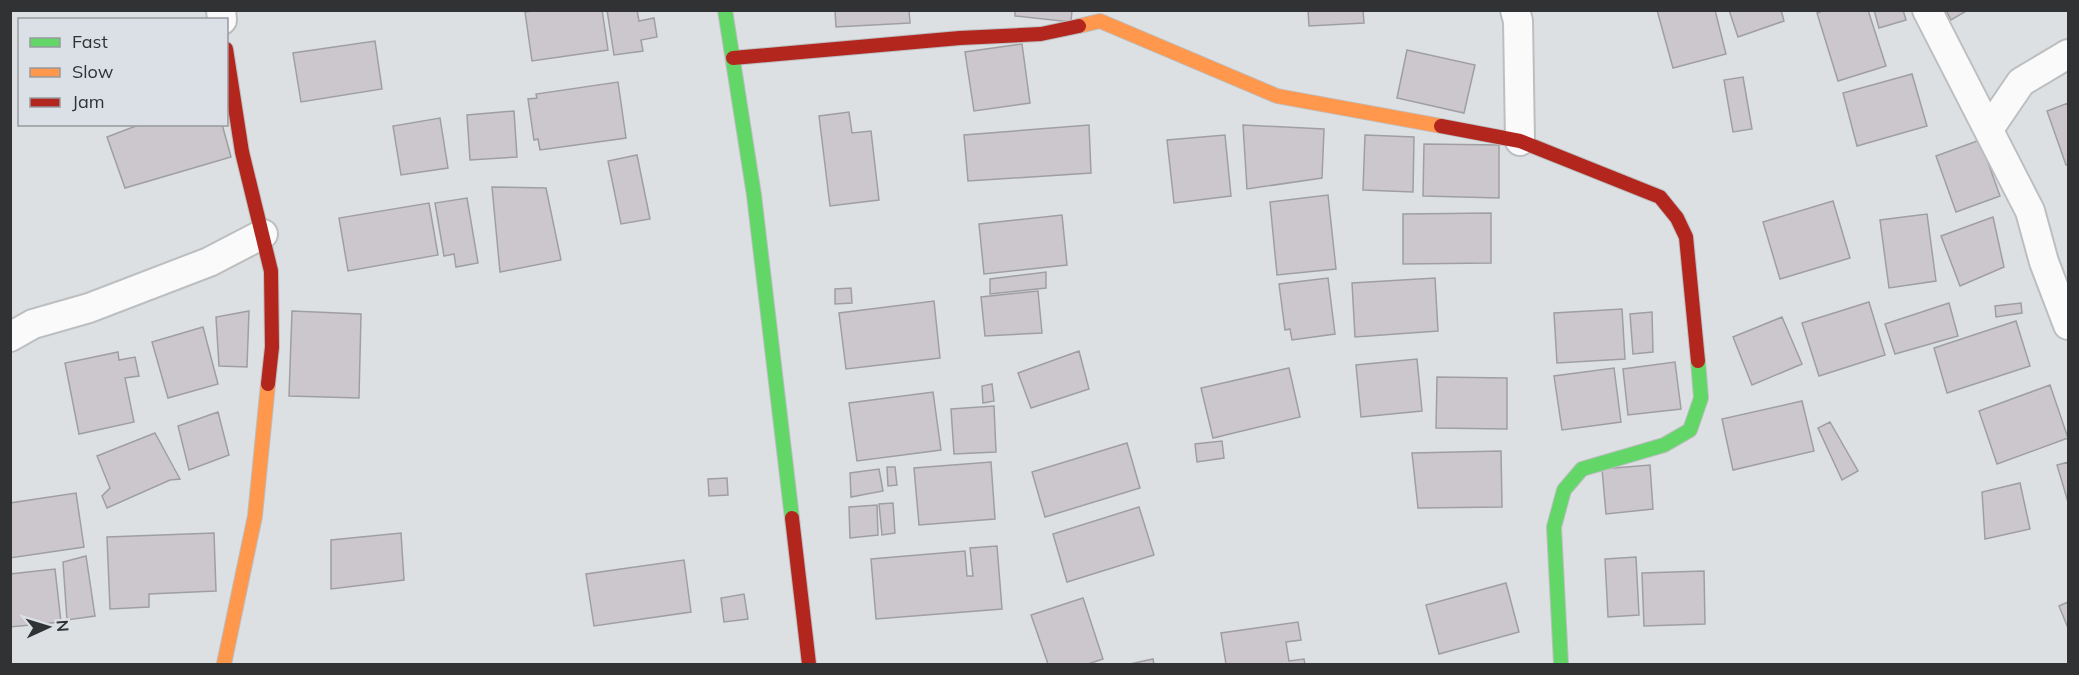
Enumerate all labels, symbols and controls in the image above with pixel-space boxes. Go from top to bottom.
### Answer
legend [18,18,228,126]
text: Fast [72,30,108,53]
text: Slow [72,60,114,83]
text: Jam [72,90,105,113]
north arrow [18,597,78,657]
text: N [53,619,73,633]

